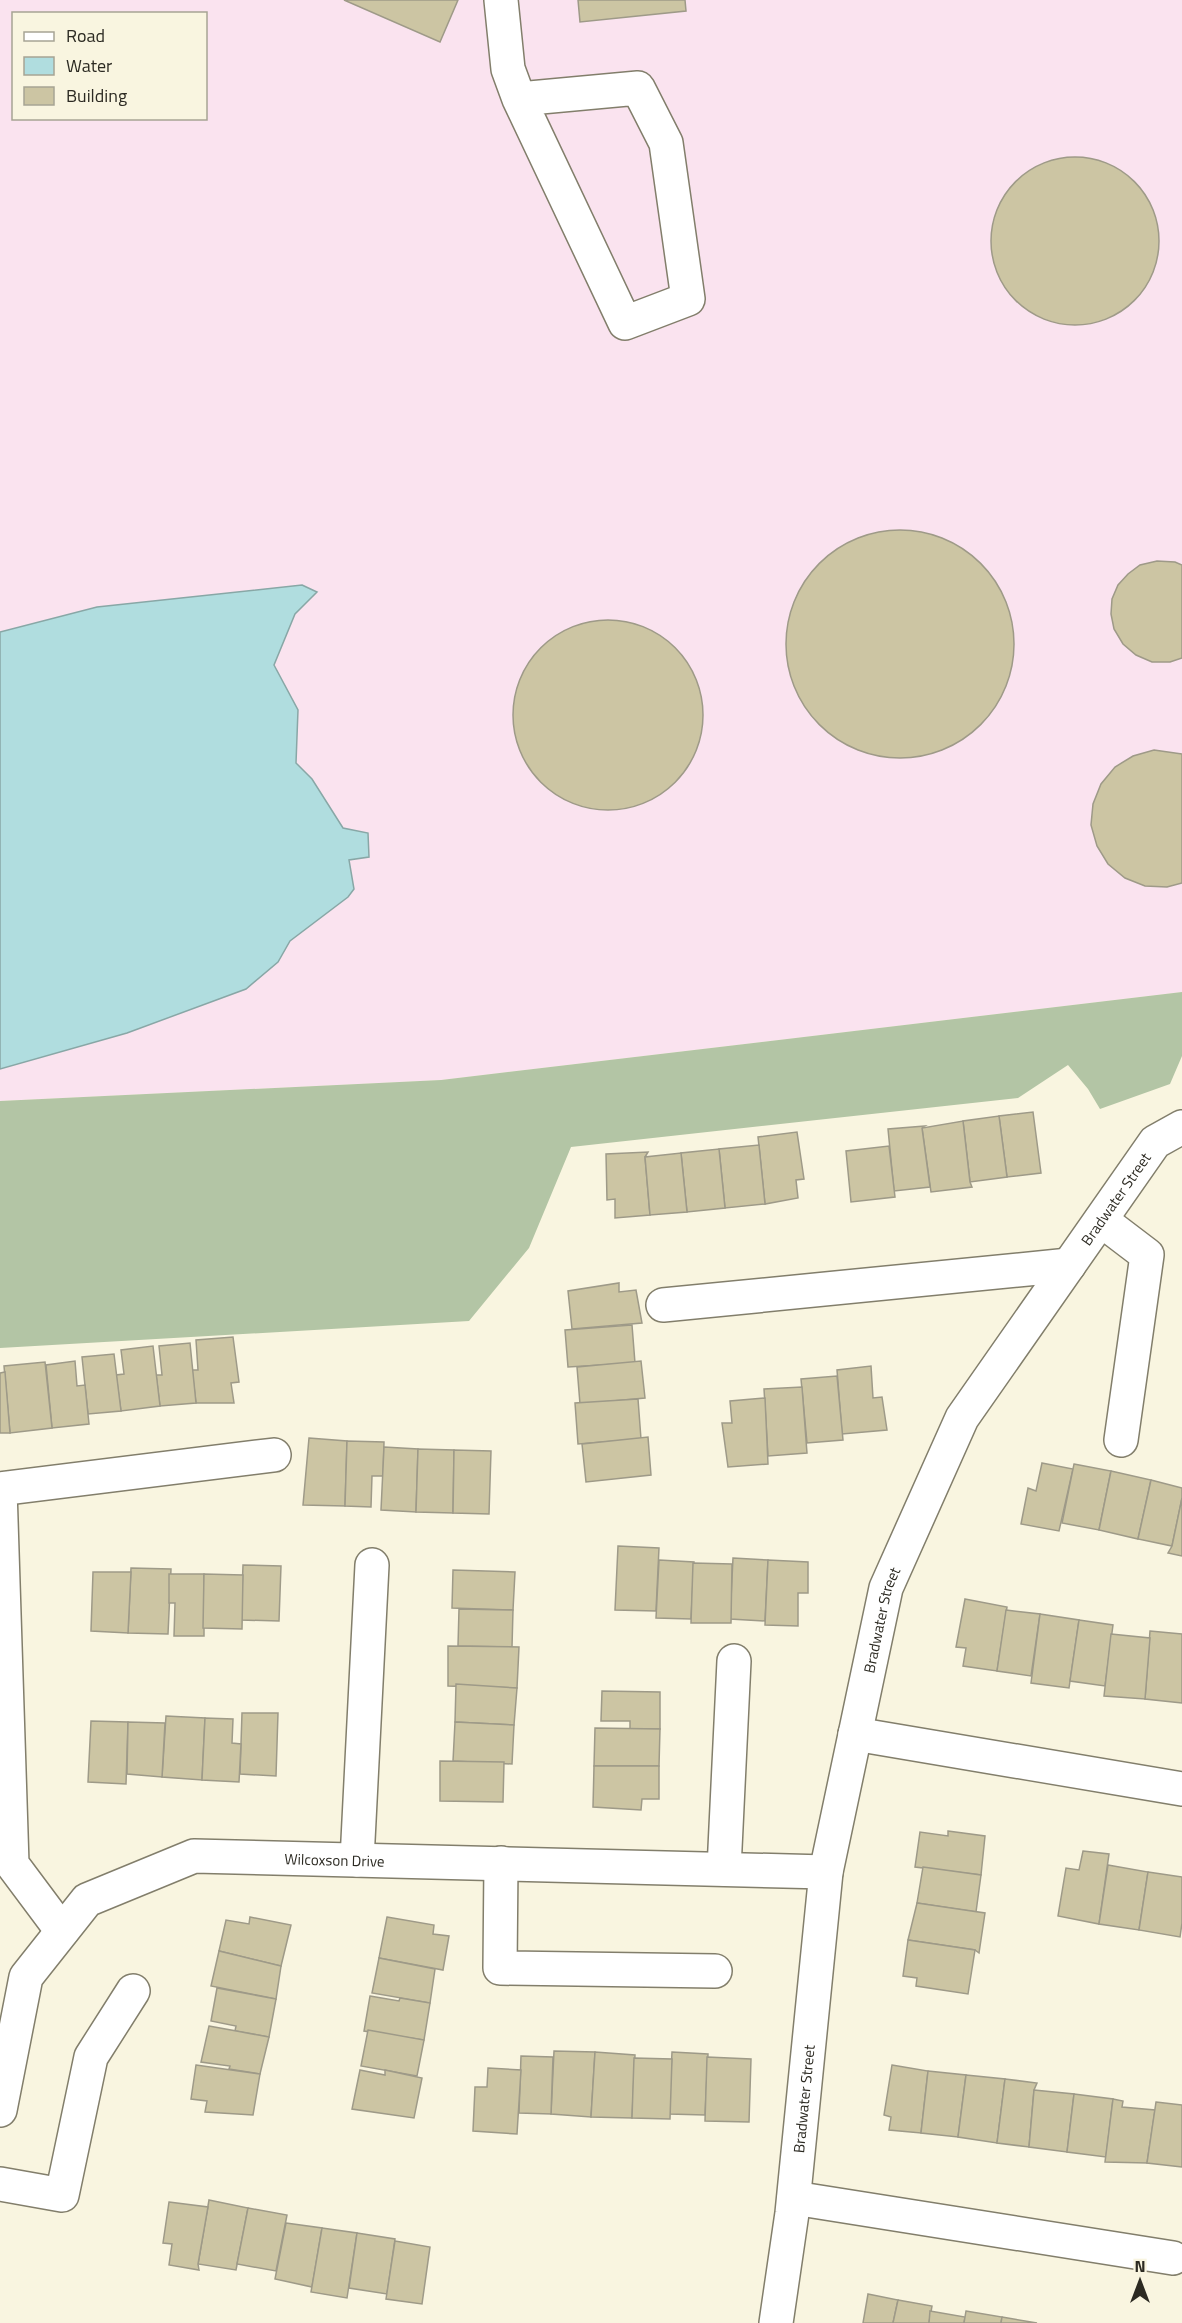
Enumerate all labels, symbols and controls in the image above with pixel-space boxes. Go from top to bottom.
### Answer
legend [12,12,207,120]
text: Road [66,22,105,49]
text: Water [66,52,112,79]
text: Building [66,82,127,109]
street label: Bradwater Street [1075,1147,1156,1250]
street label: Bradwater Street [857,1562,906,1675]
street label: Wilcoxson Drive [284,1847,385,1872]
street label: Bradwater Street [787,2043,820,2154]
north arrow [1110,2251,1170,2311]
text: N [1134,2254,1146,2278]

